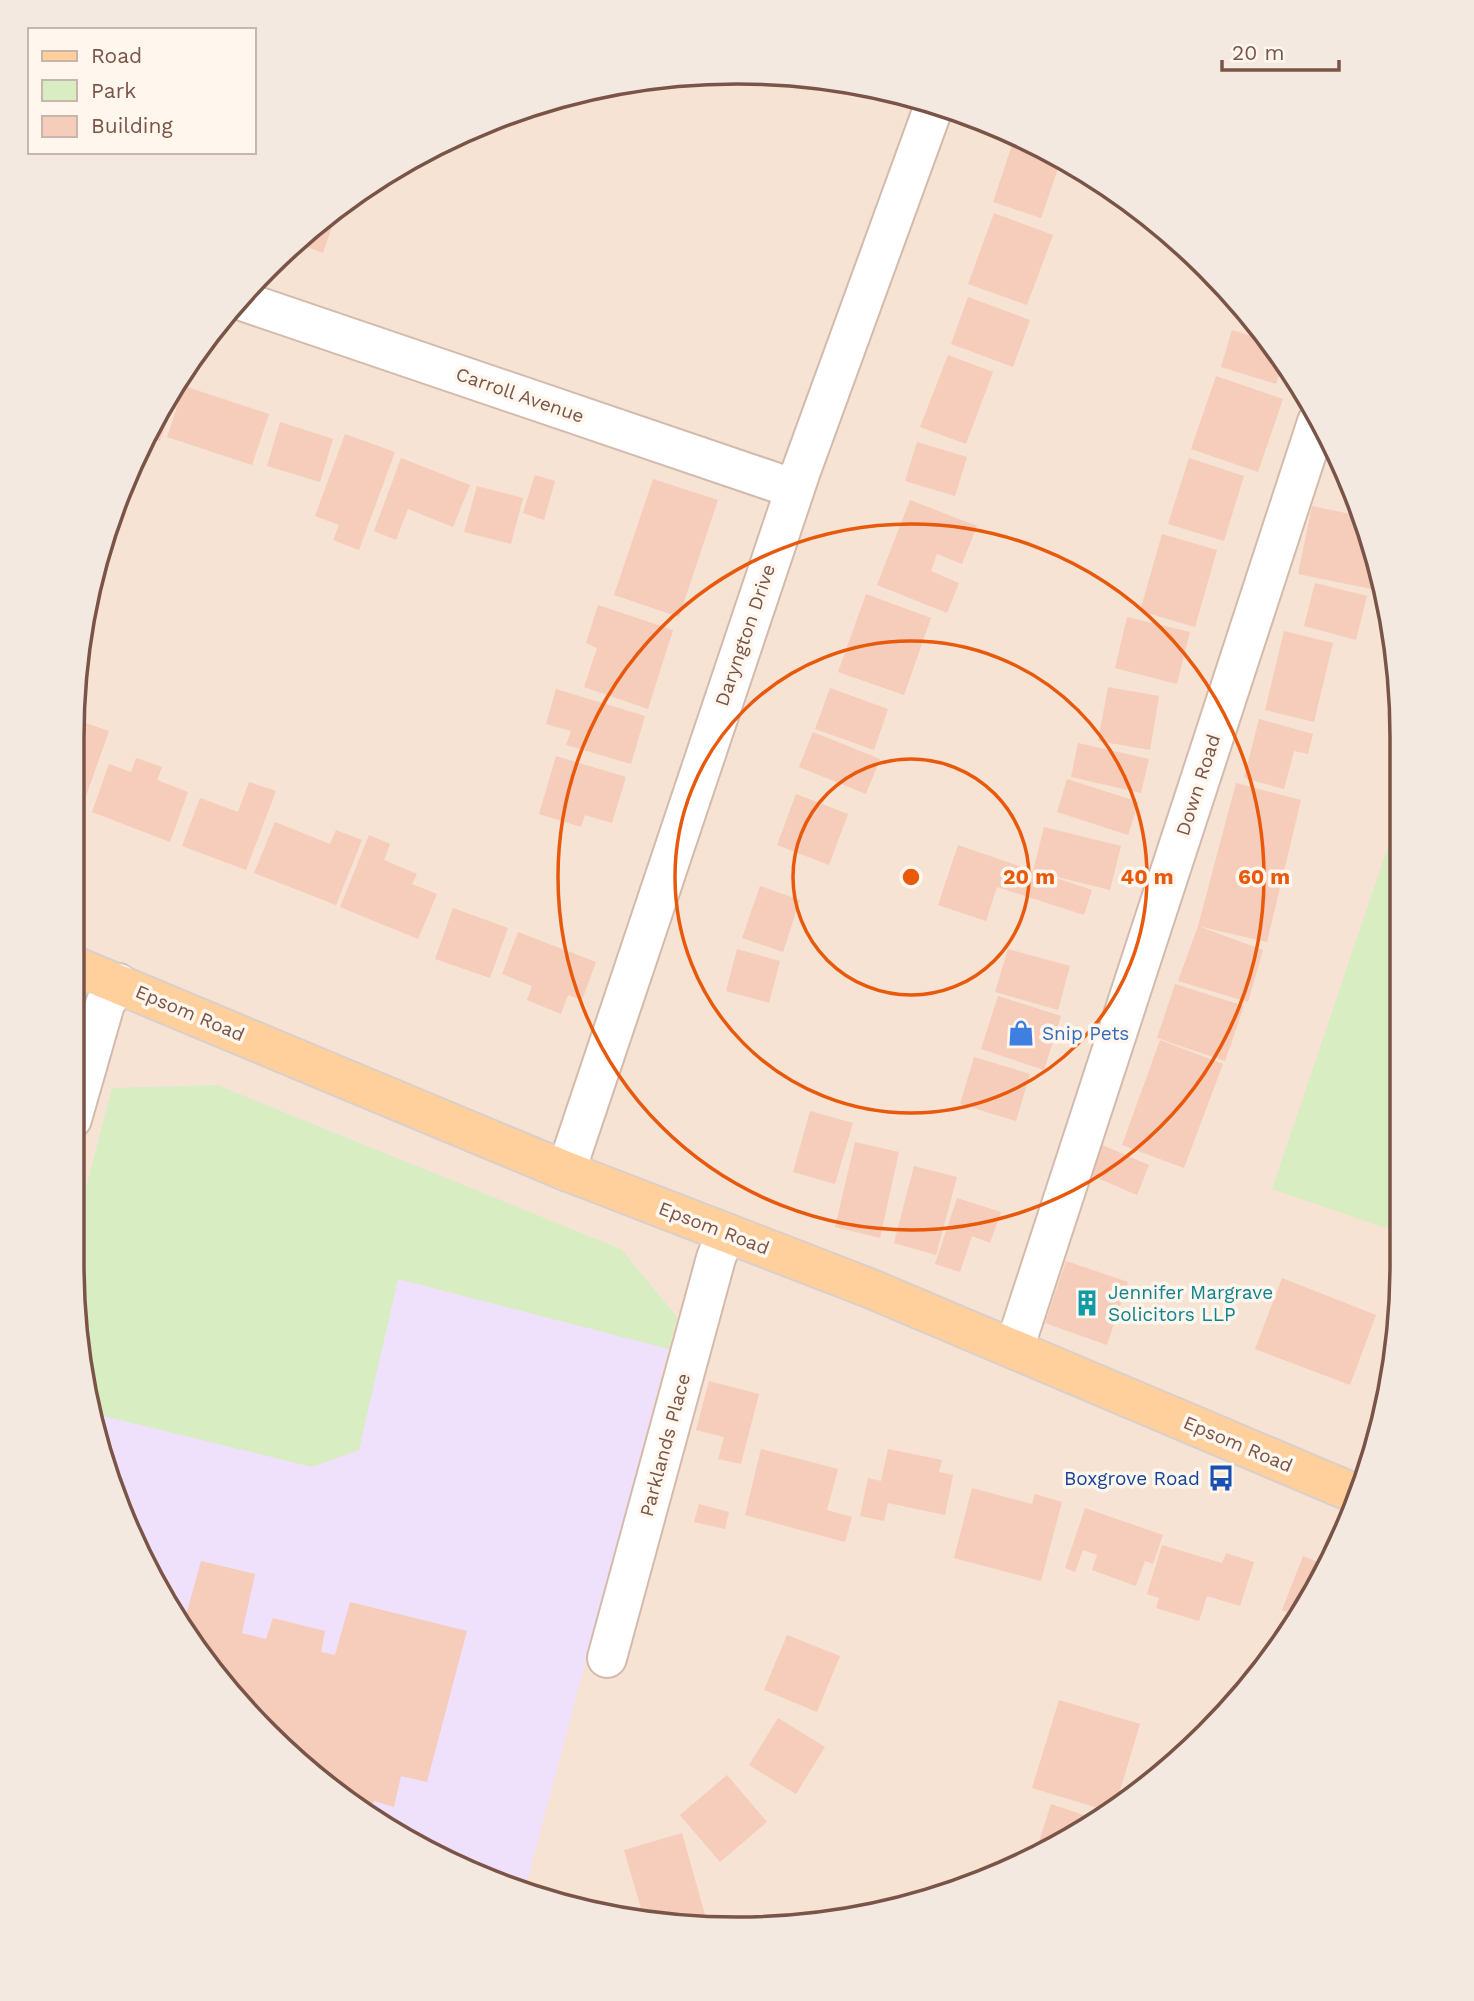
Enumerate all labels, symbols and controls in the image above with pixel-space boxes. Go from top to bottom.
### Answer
legend [28,28,256,154]
scale bar [1222,28,1339,72]
text: 20 m [1232,40,1284,65]
text: Road [91,43,142,68]
text: Park [91,78,136,103]
text: Building [91,113,173,138]
street label: Carroll Avenue [453,362,587,428]
street label: Daryngton Drive [710,561,780,709]
street label: Down Road [1171,731,1225,839]
text: 20 m [1003,864,1055,889]
text: 40 m [1121,864,1173,889]
text: 60 m [1238,864,1290,889]
centre of rings [899,865,923,889]
street label: Epsom Road [132,980,248,1046]
shop icon: Snip Pets [1006,1018,1036,1048]
place label: Snip Pets [1042,1022,1129,1045]
street label: Epsom Road [656,1196,772,1260]
place label: Jennifer Margrave Solicitors LLP [1108,1281,1273,1326]
building icon: Jennifer Margrave Solicitors LLP [1072,1288,1102,1318]
street label: Parklands Place [635,1371,695,1519]
street label: Epsom Road [1180,1411,1296,1477]
bus stop icon: Boxgrove Road [1206,1463,1236,1493]
place label: Boxgrove Road [1064,1467,1200,1490]

